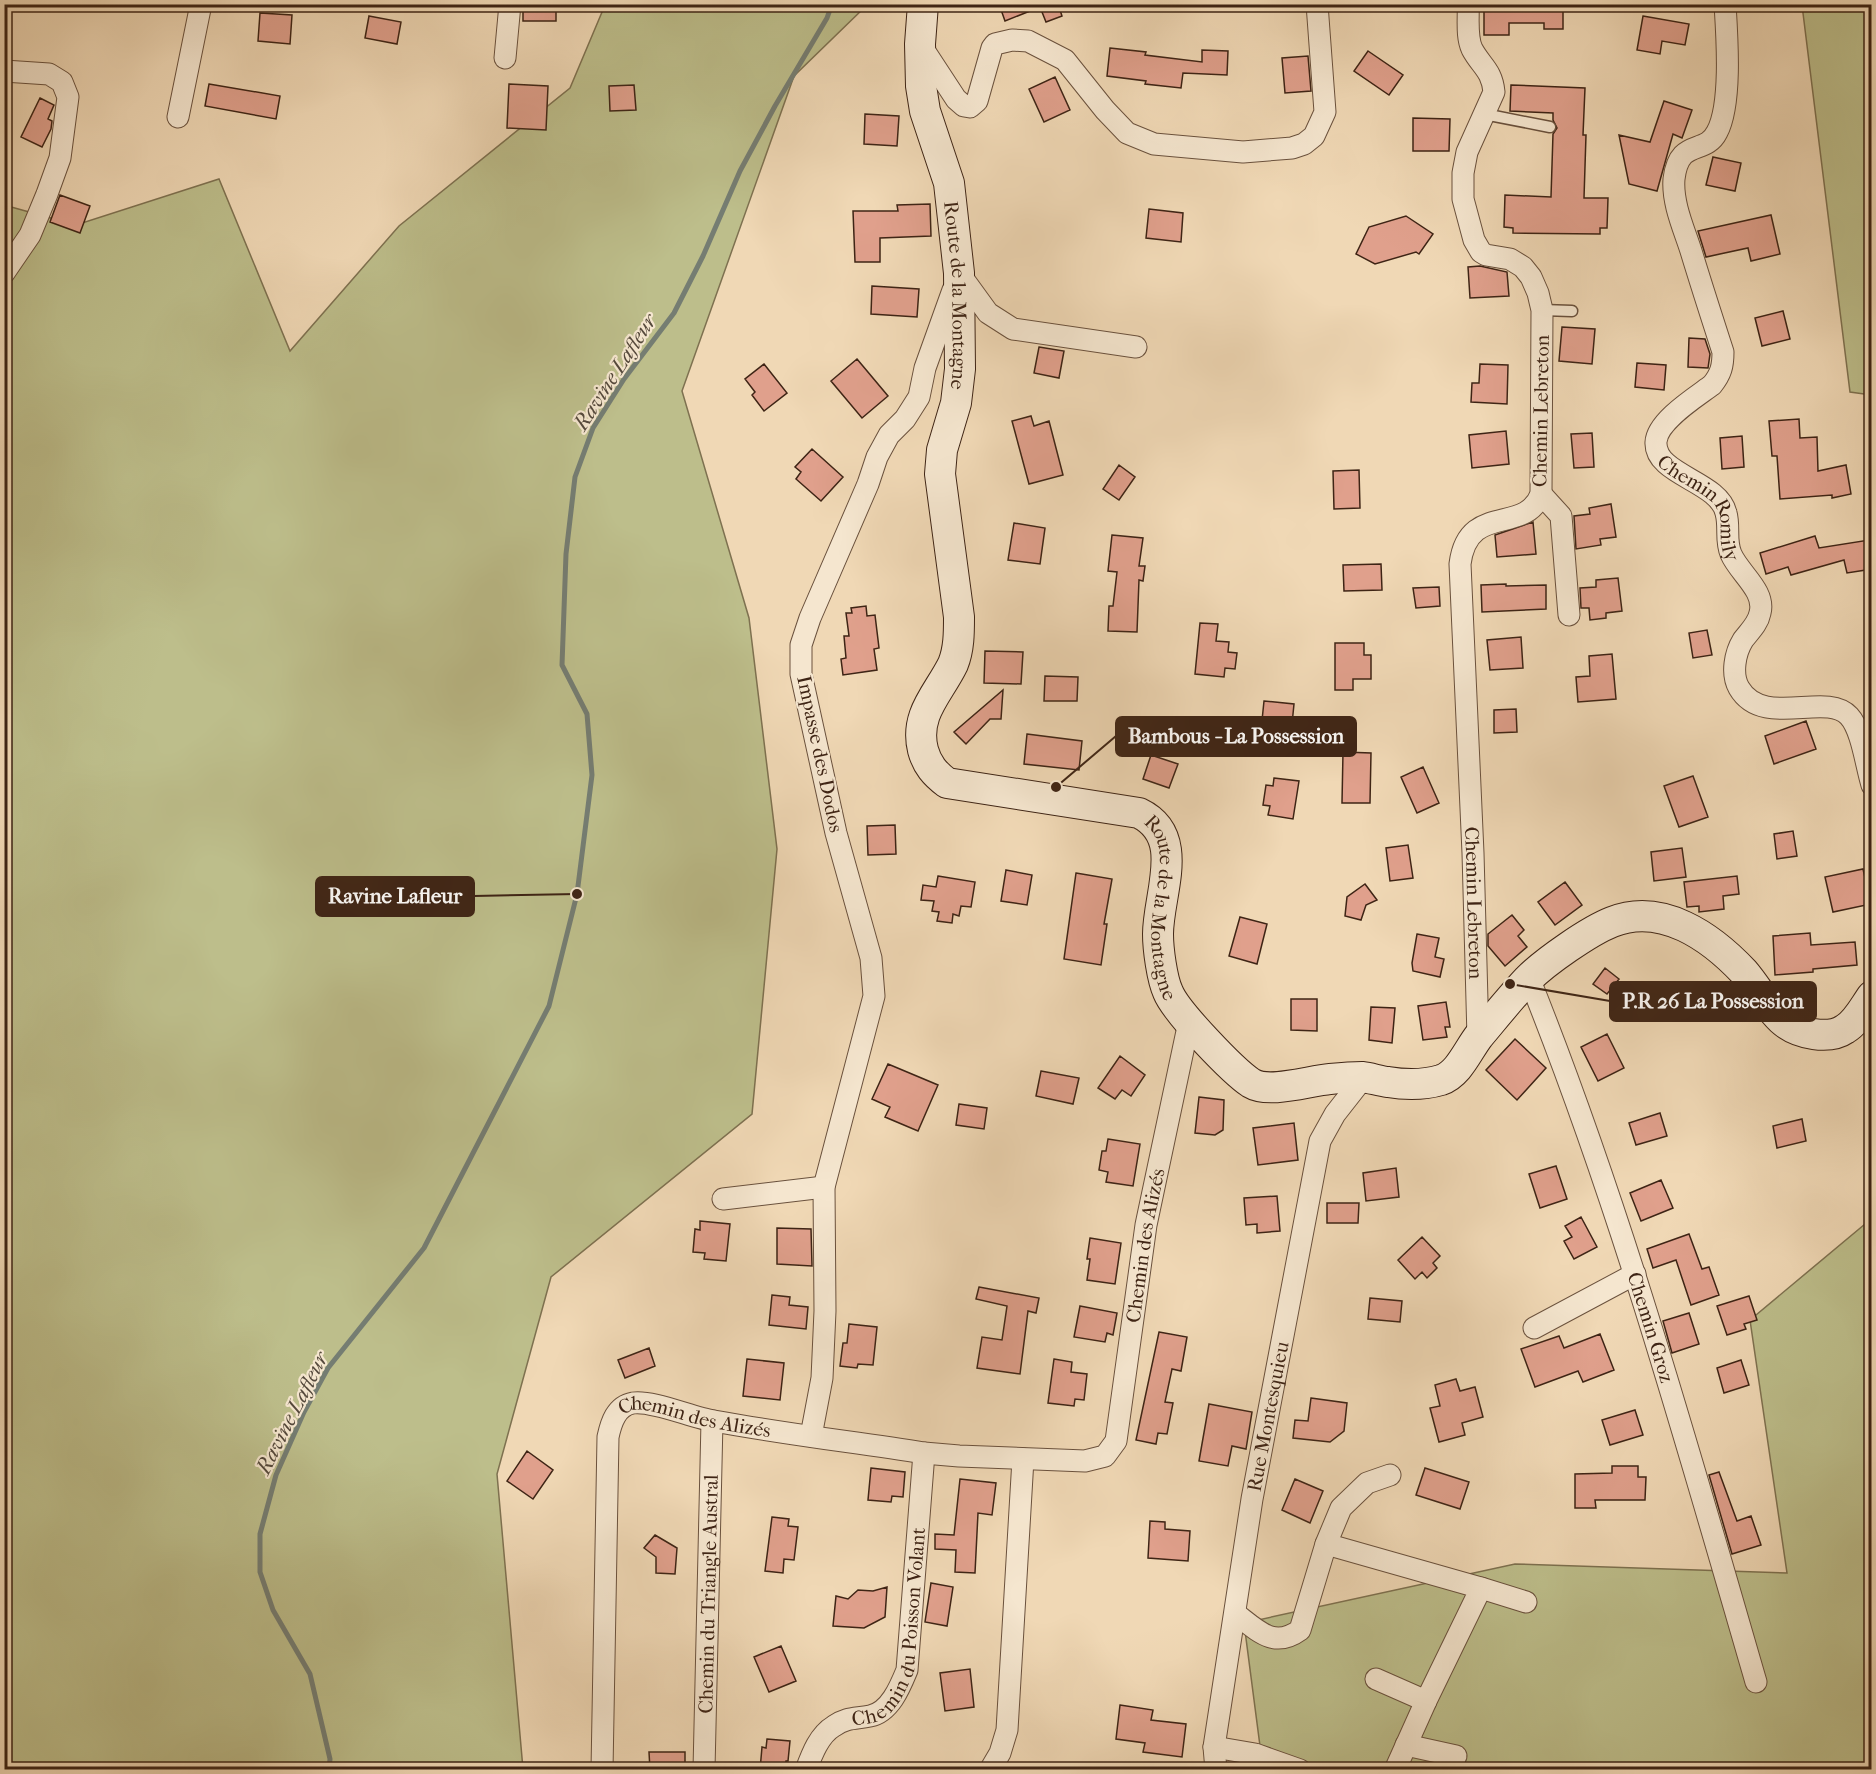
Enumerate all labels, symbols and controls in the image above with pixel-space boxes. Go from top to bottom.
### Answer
street label: Route de la Montagne [940,200,972,391]
water label: Ravine Lafleur [567,308,662,436]
street label: Chemin Lebreton [1528,334,1554,487]
street label: Chemin Romily [1653,450,1745,566]
street label: Impasse des Dodos [792,673,848,835]
callout: Bambous - La Possession [1116,717,1356,756]
text: Bambous - La Possession [1128,724,1345,748]
street label: Route de la Montagne [1140,810,1182,1004]
street label: Chemin Lebreton [1460,826,1488,980]
callout: Ravine Lafleur [316,877,474,916]
text: Ravine Lafleur [328,884,463,908]
callout: P.R 26 La Possession [1610,982,1816,1021]
text: P.R 26 La Possession [1622,989,1805,1013]
street label: Chemin des Alizés [1121,1166,1169,1324]
street label: Chemin Groz [1623,1269,1679,1385]
street label: Rue Montesquieu [1242,1339,1293,1493]
water label: Ravine Lafleur [250,1347,334,1480]
street label: Chemin des Alizés [614,1391,773,1442]
street label: Chemin du Triangle Austral [694,1474,722,1714]
street label: Chemin du Poisson Volant [850,1526,930,1730]

